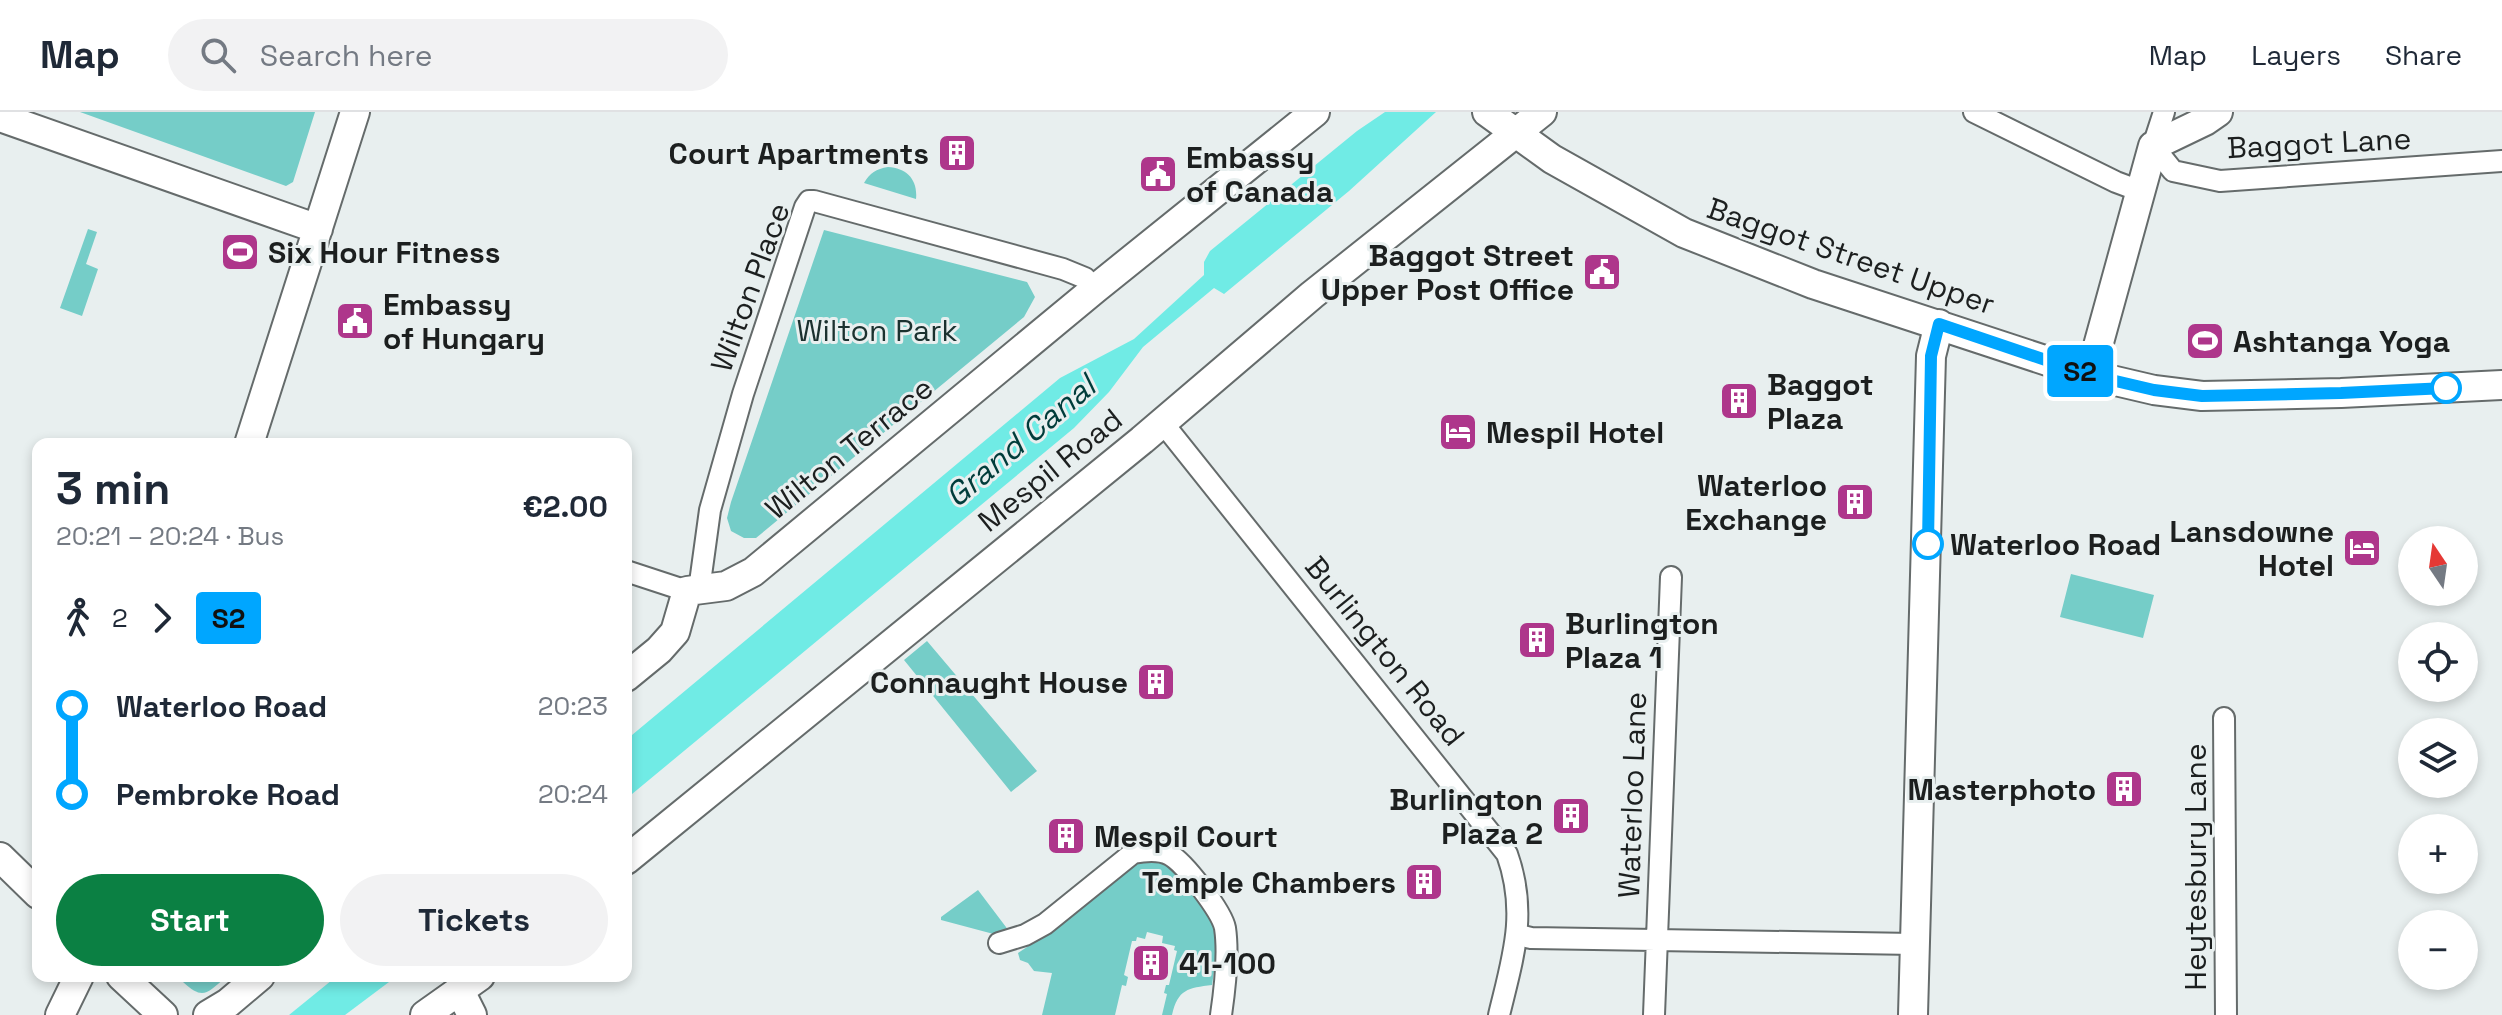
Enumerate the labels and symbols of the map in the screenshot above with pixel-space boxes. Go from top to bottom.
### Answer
street label: Baggot Lane [2226,119,2412,167]
building icon: Court Apartments [936,132,978,174]
place label: Court Apartments [669,134,929,173]
place label: Embassy of Canada [1186,138,1333,211]
public building icon: Embassy of Canada [1137,153,1179,195]
street label: Baggot Street Upper [1702,188,2000,324]
street label: Wilton Place [701,197,799,377]
sports icon: Six Hour Fitness [219,231,261,273]
place label: Six Hour Fitness [268,233,500,272]
place label: Baggot Street Upper Post Office [1321,236,1574,309]
public building icon: Baggot Street Upper Post Office [1581,251,1623,293]
place label: Embassy of Hungary [383,285,545,358]
public building icon: Embassy of Hungary [334,300,376,342]
park label: Wilton Park [796,311,958,350]
sports icon: Ashtanga Yoga [2184,320,2226,362]
place label: Ashtanga Yoga [2233,322,2450,361]
line badge: S2 [2044,345,2116,397]
water label: Grand Canal [937,364,1106,516]
place label: Baggot Plaza [1767,365,1874,438]
street label: Wilton Terrace [757,368,941,528]
unlabelled marker [2431,373,2461,403]
building icon: Baggot Plaza [1718,380,1760,422]
street label: Mespil Road [970,400,1130,540]
hotel icon: Mespil Hotel [1437,411,1479,453]
place label: Mespil Hotel [1486,413,1664,452]
place label: Waterloo Exchange [1685,466,1827,539]
building icon: Waterloo Exchange [1834,481,1876,523]
place label: Lansdowne Hotel [2169,512,2334,585]
place label: Waterloo Road [1950,525,2161,564]
north arrow [2398,526,2478,606]
hotel icon: Lansdowne Hotel [2341,527,2383,569]
marker: Waterloo Road [1913,529,1943,559]
street label: Burlington Road [1296,548,1474,754]
place label: Burlington Plaza 1 [1565,604,1719,677]
building icon: Burlington Plaza 1 [1516,619,1558,661]
building icon: Connaught House [1135,661,1177,703]
place label: Connaught House [870,663,1128,702]
street label: Waterloo Lane [1609,691,1655,899]
street label: Heytesbury Lane [2176,743,2215,991]
building icon: Masterphoto [2103,768,2145,810]
place label: Masterphoto [1908,770,2096,809]
place label: Burlington Plaza 2 [1389,780,1543,853]
building icon: Burlington Plaza 2 [1550,795,1592,837]
building icon: Mespil Court [1045,815,1087,857]
place label: Mespil Court [1094,817,1278,856]
building icon: Temple Chambers [1403,861,1445,903]
place label: Temple Chambers [1142,863,1396,902]
building icon: 41-100 [1130,942,1172,984]
place label: 41-100 [1179,944,1276,983]

